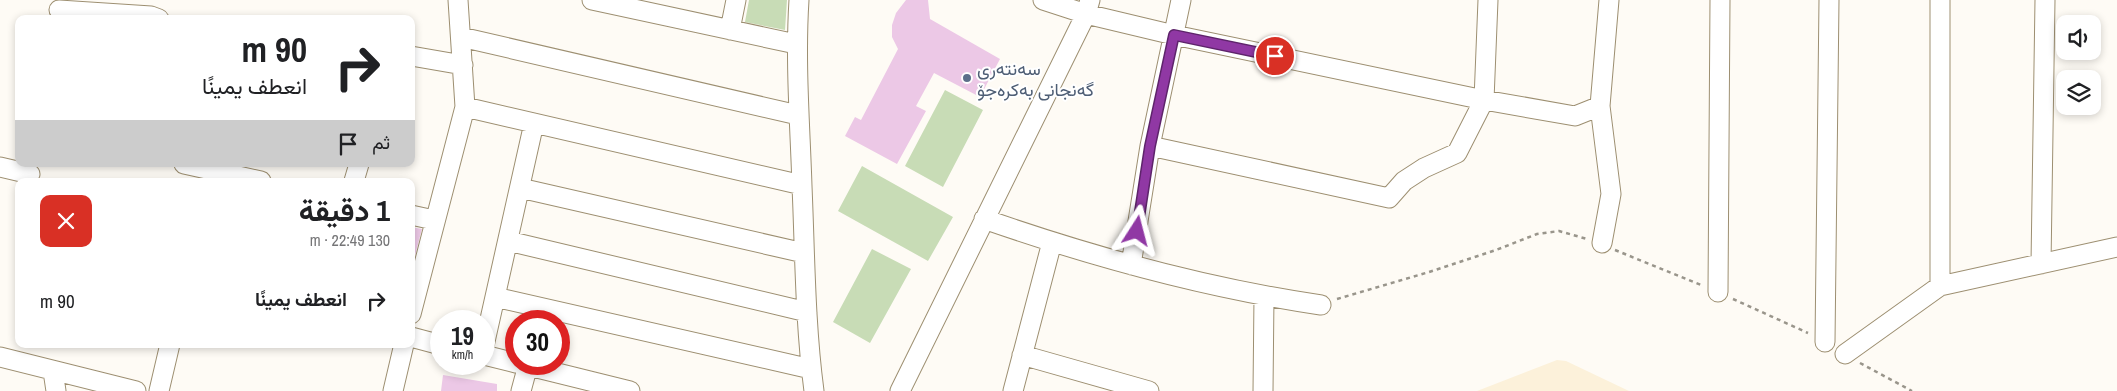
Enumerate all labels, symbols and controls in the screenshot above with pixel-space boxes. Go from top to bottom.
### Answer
map controls [2056,15,2101,115]
button: sound [2056,15,2101,60]
text: 90 m [242,26,307,73]
icon: right [325,35,390,100]
pin [1254,35,1296,77]
icon: arrive [1261,42,1289,70]
place label: سەنتەری گەنجانی بەکرەجۆ [977,56,1094,102]
button: layers [2056,70,2101,115]
text: انعطف يمينًا [202,71,307,101]
marker: سەنتەری گەنجانی بەکرەجۆ [961,72,973,84]
text: ثم [372,129,390,155]
icon: arrive [334,130,362,158]
text: 1 دقيقة [299,190,390,230]
button: close [40,195,92,247]
position arrow [1110,204,1162,256]
text: 130 m · 22:49 [310,229,390,251]
text: انعطف يمينًا [255,286,347,312]
icon: right [362,287,390,315]
text: 90 m [40,288,75,314]
speed limit sign: 30 [505,310,570,375]
text: 19 [451,319,474,353]
text: km/h [452,347,473,363]

